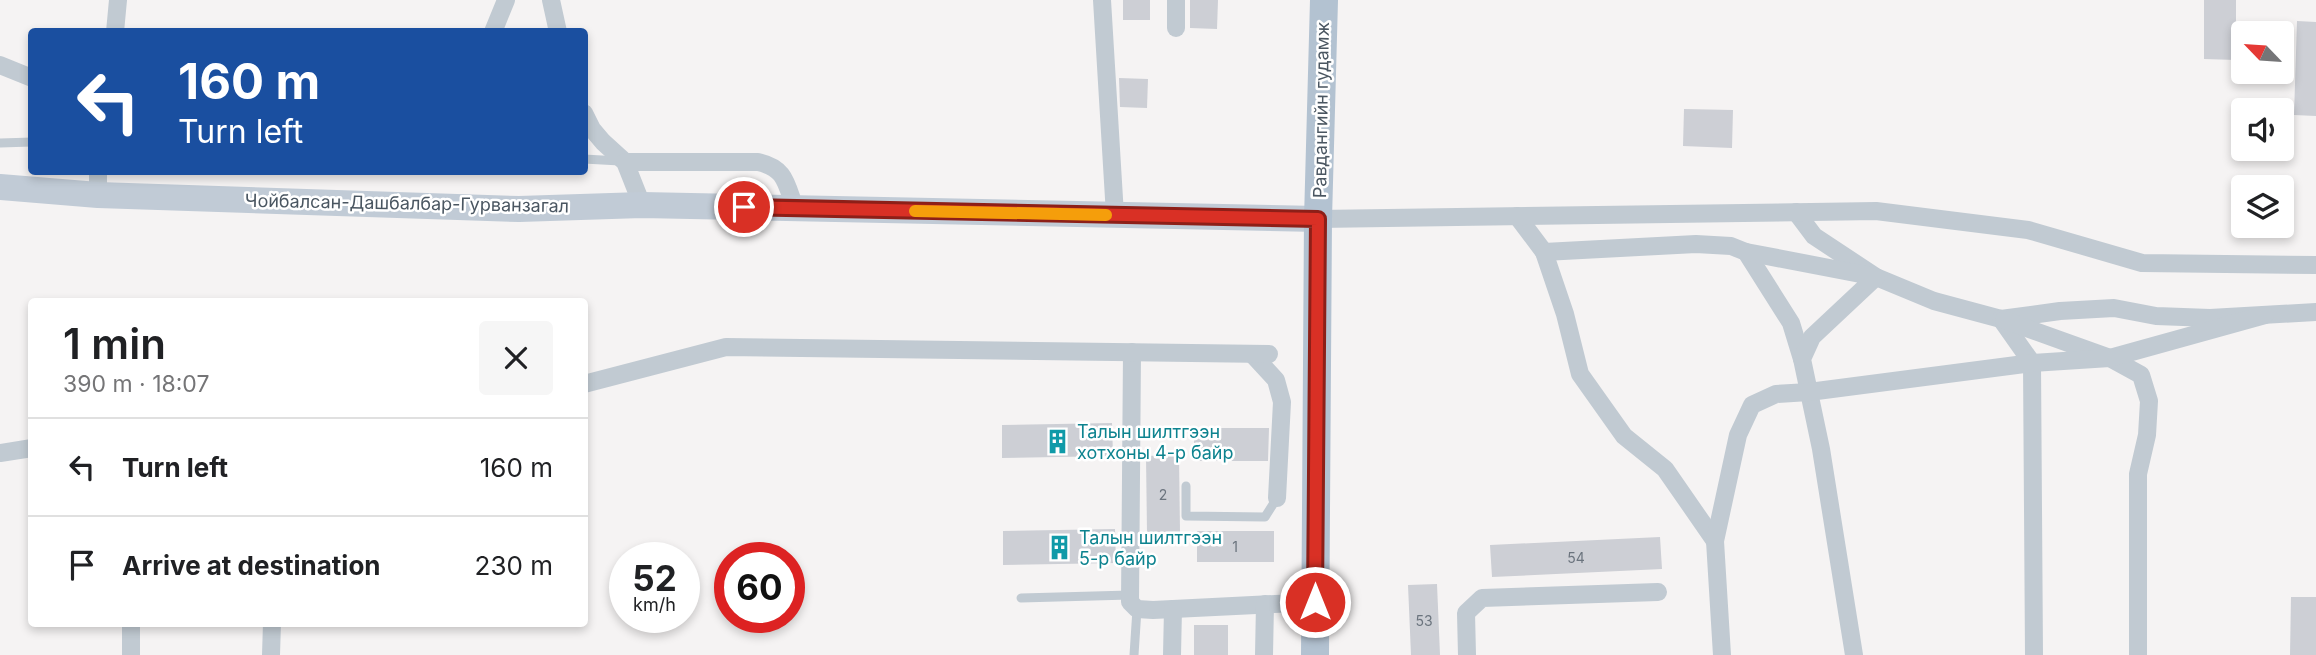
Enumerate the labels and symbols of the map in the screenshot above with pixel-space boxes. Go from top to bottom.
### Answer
north arrow [2231,21,2294,84]
street label: Равдангийн гудамж [1309,22,1333,198]
pin [714,177,774,237]
street label: Чойбалсан-Дашбалбар-Гурванзагал [245,190,569,216]
place label: Талын шилтгээн хотхоны 4-р байр [1077,421,1233,463]
building icon: Талын шилтгээн хотхоны 4-р байр [1043,427,1071,455]
house number: 2 [1159,486,1167,503]
place label: Талын шилтгээн 5-р байр [1079,527,1222,569]
building icon: Талын шилтгээн 5-р байр [1045,533,1073,561]
house number: 1 [1232,538,1238,555]
speed limit sign: 60 [714,542,805,633]
house number: 54 [1567,549,1585,566]
position arrow [1278,565,1352,639]
house number: 53 [1415,612,1433,629]

